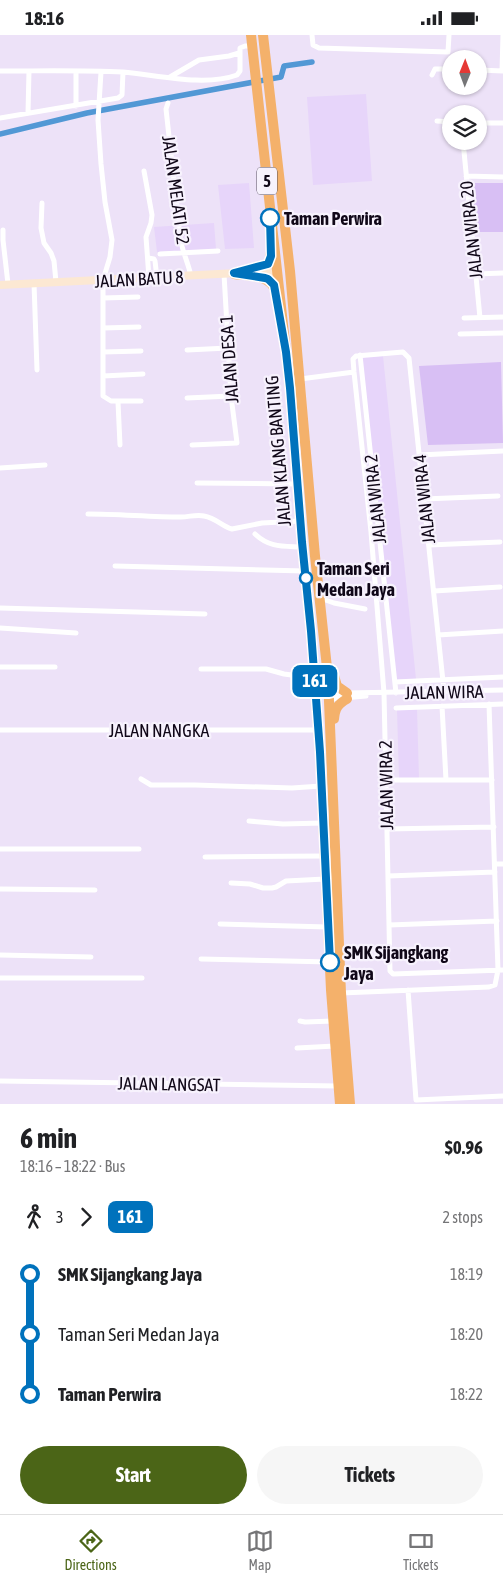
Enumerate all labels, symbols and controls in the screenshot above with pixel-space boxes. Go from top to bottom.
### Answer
text: 18:16 [25,7,64,29]
north arrow [442,50,488,95]
map controls [442,50,487,150]
button: layers [442,105,487,150]
street label: JALAN MELATI 52 [158,134,194,246]
road number: 5 [257,167,277,195]
street label: JALAN WIRA 20 [455,180,487,280]
marker: Taman Perwira [260,208,280,228]
place label: Taman Perwira [284,208,382,229]
street label: JALAN BATU 8 [94,266,184,292]
street label: JALAN DESA 1 [215,314,243,404]
street label: JALAN KLANG BANTING [261,375,295,527]
street label: JALAN WIRA 2 [360,453,390,545]
street label: JALAN WIRA 4 [409,453,439,545]
place label: Taman Seri Medan Jaya [317,558,395,600]
marker: Taman Seri Medan Jaya [299,571,313,585]
line badge: 161 [286,665,344,697]
text: 161 [302,670,328,691]
street label: JALAN WIRA [404,681,484,703]
street label: JALAN NANGKA [109,720,210,741]
street label: JALAN WIRA 2 [375,740,397,830]
place label: SMK Sijangkang Jaya [343,942,449,984]
marker: SMK Sijangkang Jaya [320,952,340,972]
street label: JALAN LANGSAT [117,1073,221,1095]
text: 6 min [20,1122,77,1154]
text: $0.96 [445,1136,483,1158]
text: 18:16 – 18:22 · Bus [20,1157,125,1175]
icon: walk [20,1203,48,1231]
icon: forward [72,1203,100,1231]
text: 161 [118,1206,143,1227]
text: 3 [56,1208,64,1226]
text: 2 stops [442,1208,483,1226]
text: SMK Sijangkang Jaya [58,1263,202,1285]
text: 18:19 [450,1265,483,1283]
text: Taman Seri Medan Jaya [58,1323,220,1345]
text: 18:20 [450,1325,483,1343]
text: Taman Perwira [58,1383,161,1405]
text: 18:22 [450,1385,483,1403]
button: Start [20,1446,247,1504]
button: Tickets [257,1446,483,1504]
tab: Directions [65,1527,117,1573]
tab: Map [246,1527,274,1573]
tab: Tickets [403,1527,438,1573]

